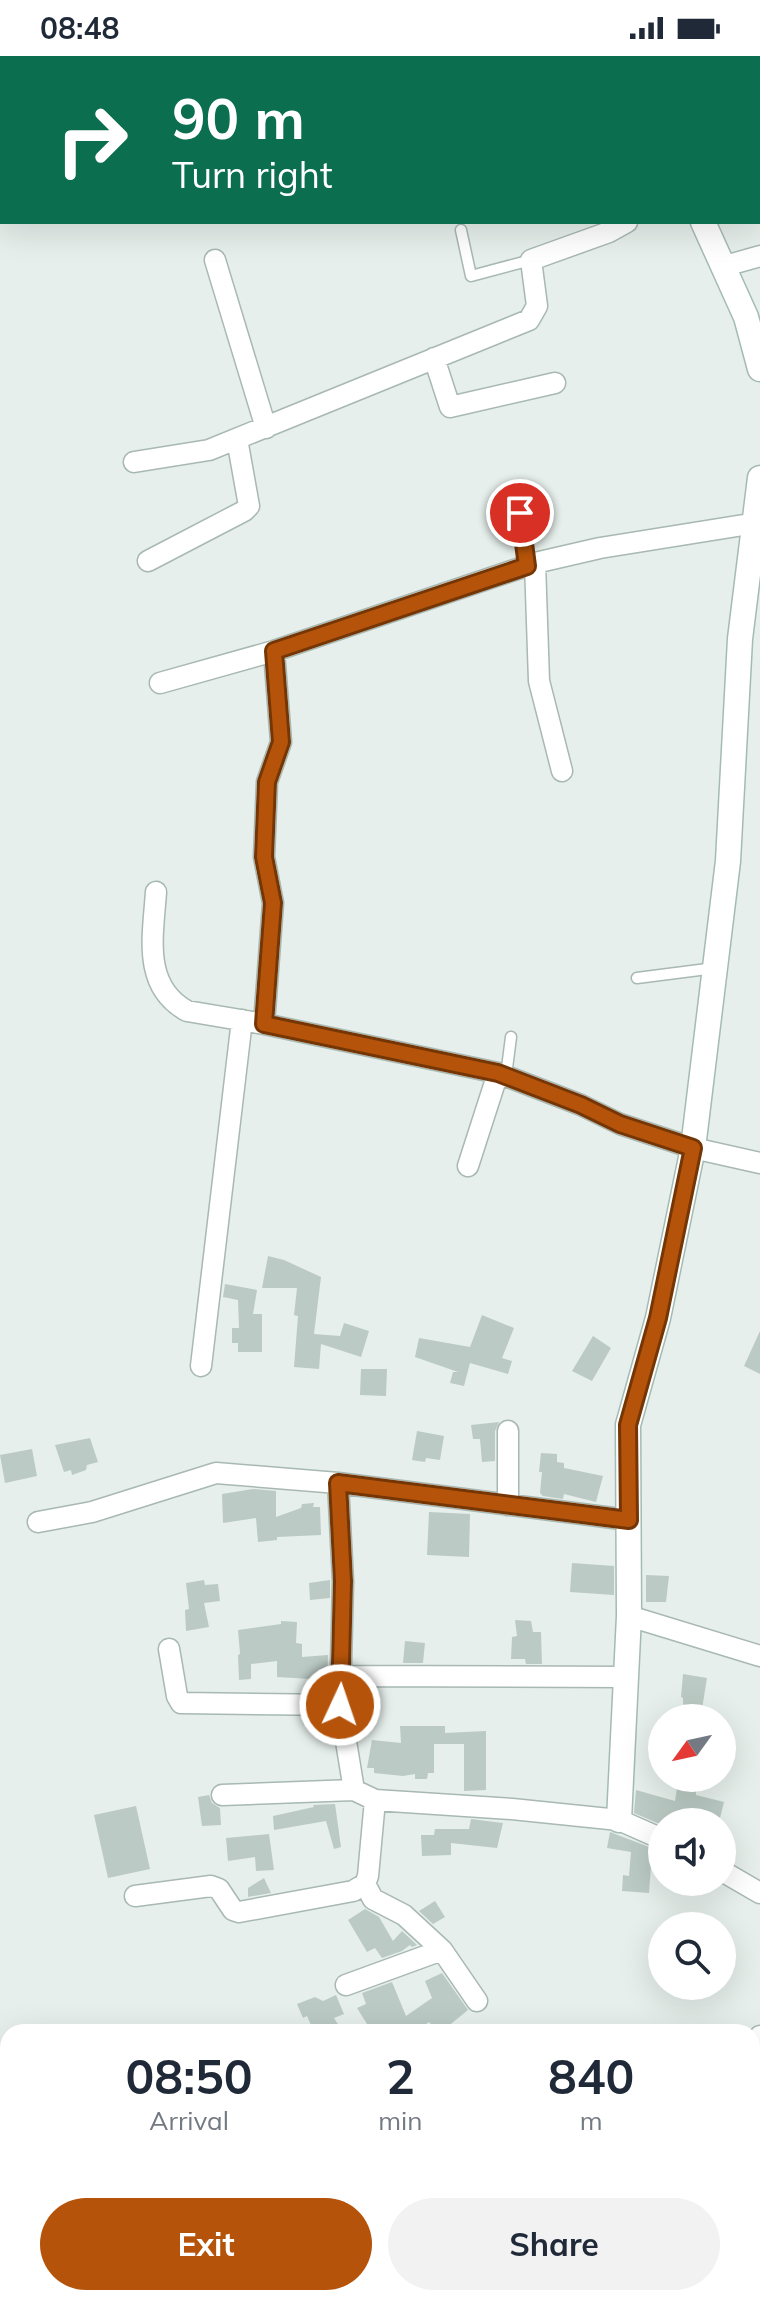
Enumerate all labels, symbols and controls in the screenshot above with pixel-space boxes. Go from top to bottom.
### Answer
text: 08:48 [40,9,119,47]
text: 90 m [172,83,305,153]
icon: right [40,88,144,192]
text: Turn right [172,152,333,197]
pin [486,479,554,547]
icon: arrive [498,491,542,535]
position arrow [298,1663,382,1747]
north arrow [648,1704,736,1792]
map controls [648,1704,736,2000]
button: sound [648,1808,736,1896]
button: search [648,1912,736,2000]
text: 08:50 [126,2046,253,2106]
text: 2 [386,2046,415,2106]
text: 840 [548,2046,634,2106]
text: Arrival [149,2104,229,2137]
text: min [378,2104,422,2137]
text: m [580,2104,603,2137]
button: Exit [40,2198,372,2290]
button: Share [388,2198,720,2290]

